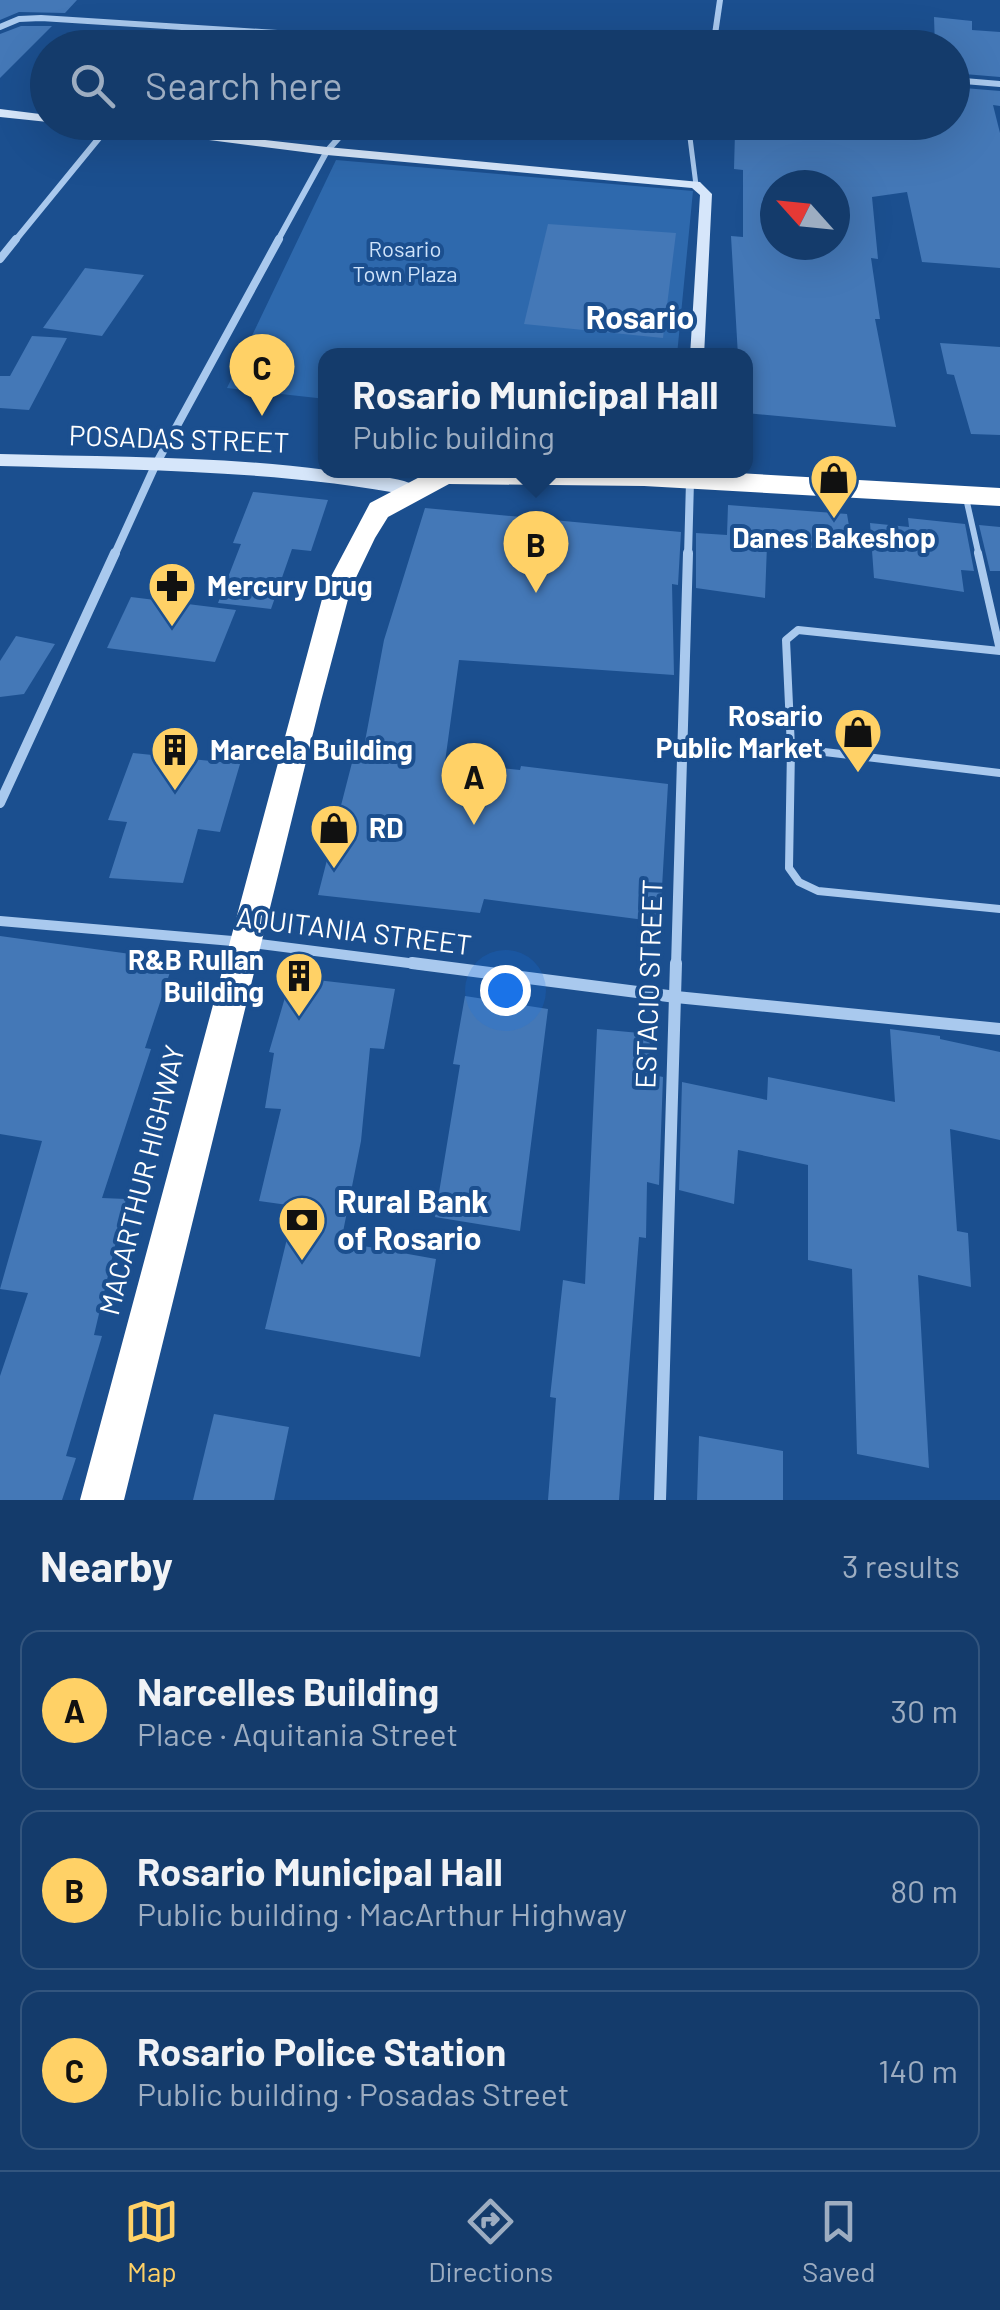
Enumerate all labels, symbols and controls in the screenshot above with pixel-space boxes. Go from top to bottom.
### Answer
search box [30,30,970,140]
icon: search [65,58,120,113]
text: Search here [145,62,343,108]
north arrow [760,170,850,260]
park label: Rosario Town Plaza [352,235,458,286]
district label: Rosario [586,297,694,335]
pin: C [230,334,294,416]
popup [318,348,753,478]
text: Rosario Municipal Hall [353,371,718,417]
street label: POSADAS STREET [68,417,290,459]
text: Public building [353,417,555,455]
shop icon: Danes Bakeshop [808,452,860,520]
pin: B [504,510,568,593]
place label: Danes Bakeshop [732,520,936,554]
pharmacy icon: Mercury Drug [146,560,198,628]
place label: Mercury Drug [207,568,373,602]
place label: Rosario Public Market [656,698,823,764]
shop icon: Rosario Public Market [832,706,884,774]
building icon: Marcela Building [149,724,201,792]
place label: Marcela Building [210,732,413,766]
pin: A [442,742,506,825]
shop icon: RD [308,802,360,870]
place label: RD [369,810,404,844]
street label: ESTACIO STREET [627,879,669,1089]
street label: AQUITANIA STREET [234,899,474,961]
place label: R&B Rullan Building [128,942,264,1008]
building icon: R&B Rullan Building [273,950,325,1018]
your location [480,965,531,1016]
street label: MACARTHUR HIGHWAY [91,1041,191,1318]
place label: Rural Bank of Rosario [337,1181,488,1256]
bank icon: Rural Bank of Rosario [276,1194,328,1262]
text: Nearby [40,1540,173,1590]
text: 3 results [842,1546,960,1584]
text: Narcelles Building [137,1668,439,1714]
text: A [64,1691,85,1729]
text: 30 m [891,1691,958,1729]
text: Place · Aquitania Street [137,1714,458,1752]
text: Rosario Municipal Hall [137,1848,503,1894]
text: B [65,1871,84,1909]
text: 80 m [890,1871,958,1909]
text: Public building · MacArthur Highway [137,1894,627,1932]
text: Rosario Police Station [137,2028,506,2074]
text: C [65,2051,84,2089]
text: 140 m [878,2051,958,2089]
text: Public building · Posadas Street [137,2074,569,2112]
tab: Map [124,2194,179,2288]
tab: Directions [428,2194,553,2288]
tab: Saved [802,2194,876,2288]

